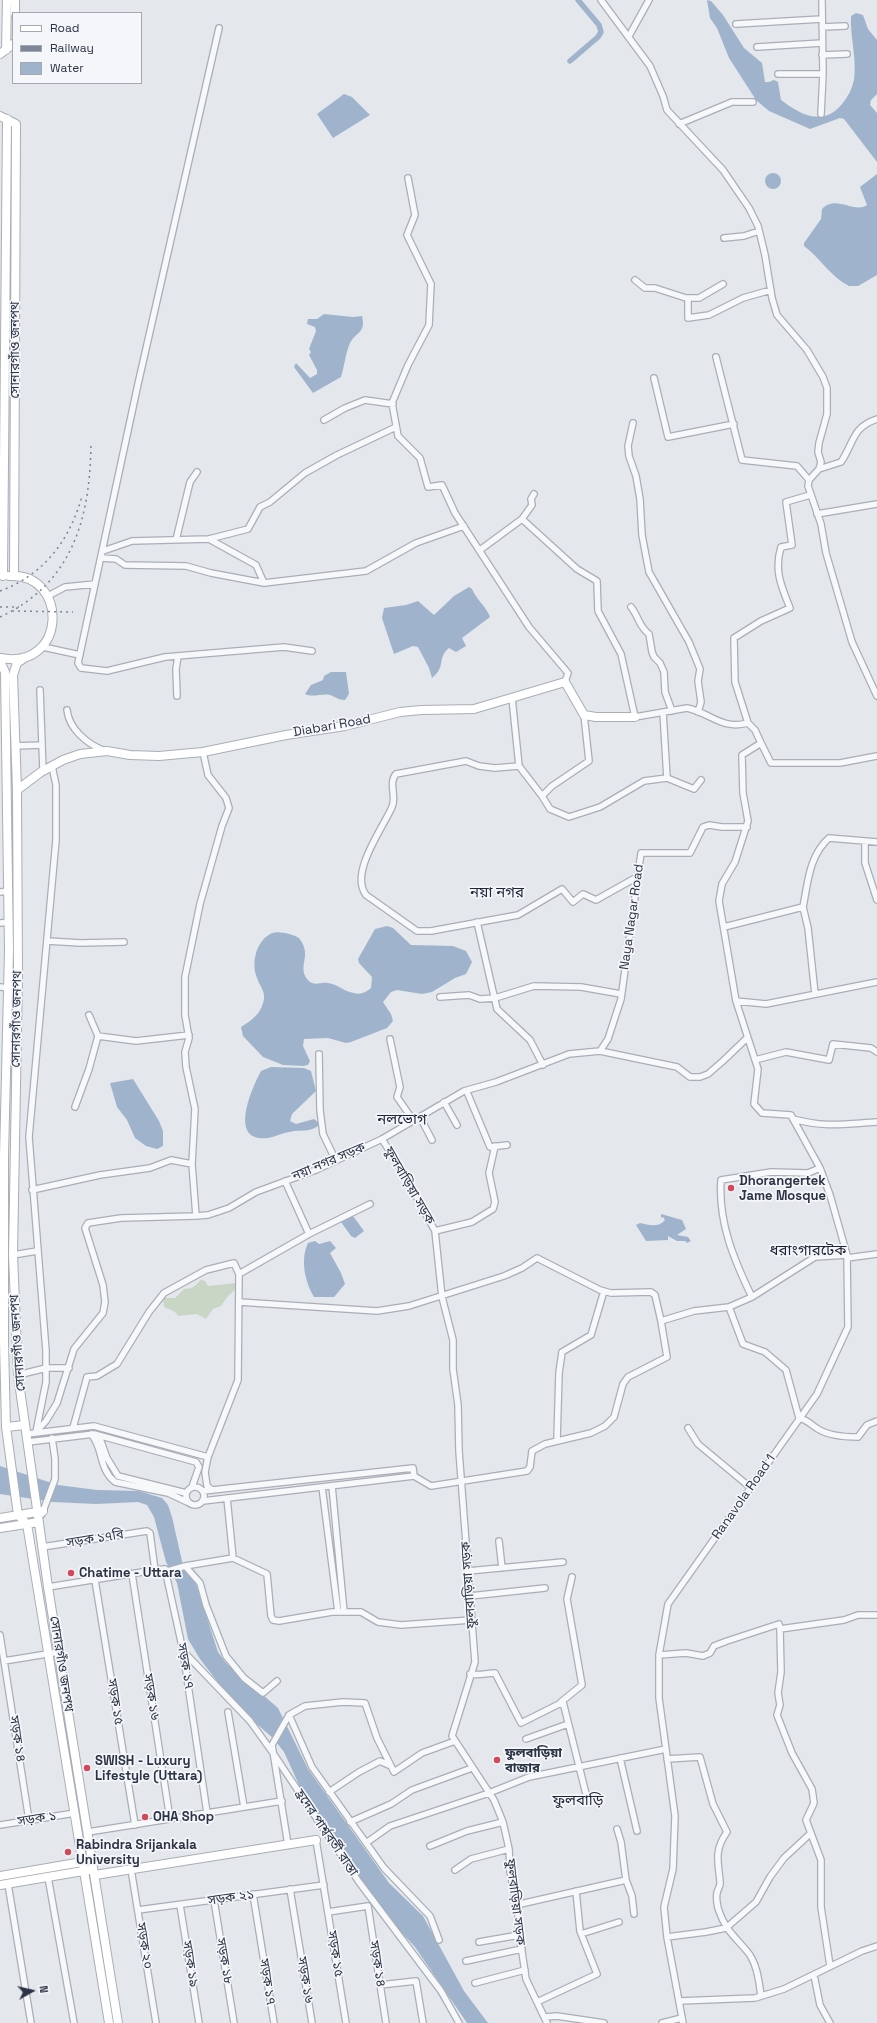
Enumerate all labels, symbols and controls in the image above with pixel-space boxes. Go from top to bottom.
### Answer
legend [12,12,142,84]
text: Road [50,20,79,36]
text: Railway [50,40,94,56]
text: Water [50,60,84,76]
street label: সোনারগাঁও জনপথ [7,302,23,398]
street label: Diabari Road [292,712,372,740]
street label: Naya Nagar Road [617,863,647,971]
district label: নয়া নগর [470,884,524,902]
street label: সোনারগাঁও জনপথ [8,970,26,1068]
district label: নলভোগ [377,1111,427,1129]
street label: নয়া নগর সড়ক [290,1140,368,1184]
street label: ফুলবাড়িয়া সড়ক [380,1144,438,1228]
place label: Dhorangertek Jame Mosque [739,1173,826,1204]
marker: Dhorangertek Jame Mosque [726,1183,736,1193]
district label: ধরাংগারটেক [770,1242,846,1260]
street label: সোনারগাঁও জনপথ [7,1294,29,1392]
street label: Ranavola Road 1 [709,1451,779,1543]
street label: সড়ক ১৭বি [65,1527,125,1551]
street label: ফুলবাড়িয়া সড়ক [458,1541,480,1629]
place label: Chatime - Uttara [79,1565,182,1581]
marker: Chatime - Uttara [66,1568,76,1578]
street label: সোনারগাঁও জনপথ [46,1615,76,1713]
street label: সড়ক ১৭ [173,1642,197,1690]
street label: সড়ক ১৬ [140,1673,162,1721]
street label: সড়ক ১৫ [104,1678,126,1726]
street label: সড়ক ১৪ [6,1715,28,1763]
place label: ফুলবাড়িয়া বাজার [505,1745,562,1776]
place label: SWISH - Luxury Lifestyle (Uttara) [95,1753,202,1784]
marker: ফুলবাড়িয়া বাজার [492,1755,502,1765]
marker: SWISH - Luxury Lifestyle (Uttara) [82,1763,92,1773]
street label: হ্রদের পার্শ্ববর্তী রাস্তা [291,1787,361,1879]
district label: ফুলবাড়ি [552,1792,604,1810]
street label: সড়ক ১ [17,1808,57,1830]
place label: OHA Shop [153,1809,214,1825]
marker: OHA Shop [140,1812,150,1822]
place label: Rabindra Srijankala University [76,1837,197,1868]
marker: Rabindra Srijankala University [63,1847,73,1857]
street label: ফুলবাড়িয়া সড়ক [502,1858,528,1946]
street label: সড়ক ২১ [207,1887,255,1909]
street label: সড়ক ২০ [133,1922,155,1970]
street label: সড়ক ১৫ [324,1930,346,1978]
street label: সড়ক ১৮ [212,1937,236,1985]
street label: সড়ক ১৯ [179,1940,201,1988]
street label: সড়ক ১৪ [366,1940,388,1988]
street label: সড়ক ১৬ [294,1956,316,2004]
street label: সড়ক ১৭ [256,1958,278,2006]
north arrow [12,1971,52,2011]
text: N [36,1985,51,1994]

